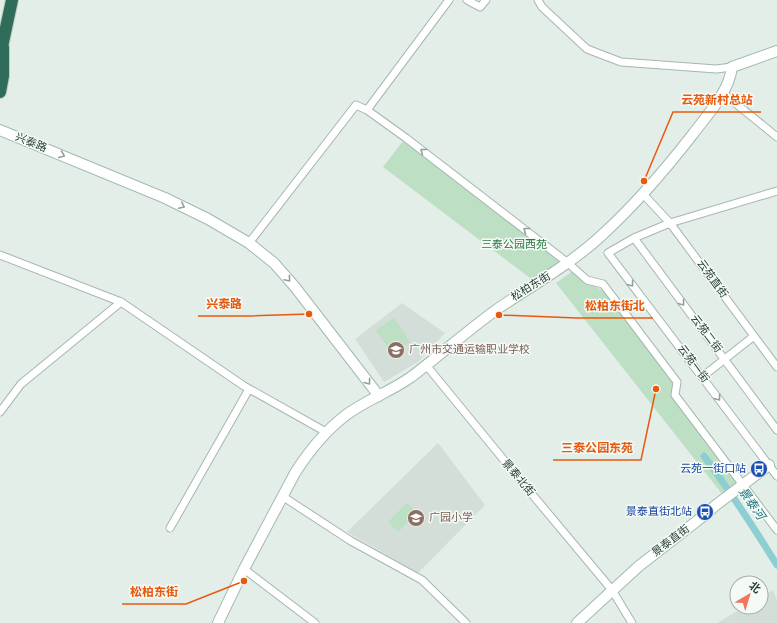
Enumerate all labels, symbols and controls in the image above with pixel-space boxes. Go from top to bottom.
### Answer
callout: 云苑新村总站 [673,88,761,112]
text: 云苑新村总站 [681,93,753,109]
street label: 兴泰路 [13,130,49,156]
one-way arrow [421,149,428,156]
one-way arrow [59,151,66,159]
one-way arrow [178,201,185,209]
one-way arrow [524,228,531,235]
park label: 三泰公园西苑 [481,238,547,252]
street label: 云苑直街 [693,257,731,301]
street label: 松柏东街 [509,269,553,305]
one-way arrow [284,274,291,281]
one-way arrow [627,279,634,286]
callout: 兴泰路 [198,292,250,316]
callout: 松柏东街北 [577,294,653,318]
text: 兴泰路 [206,297,242,313]
text: 松柏东街北 [585,299,645,315]
one-way arrow [678,299,685,306]
street label: 云苑二街 [687,312,725,356]
school or university icon: 广州市交通运输职业学校 [386,340,406,360]
street label: 云苑一街 [674,342,712,386]
place label: 广州市交通运输职业学校 [409,343,530,357]
one-way arrow [363,377,370,384]
one-way arrow [714,394,721,401]
callout: 三泰公园东苑 [553,436,641,460]
text: 三泰公园东苑 [561,441,633,457]
street label: 景泰北街 [498,457,538,499]
bus stop icon: 云苑一街口站 [749,459,769,479]
place label: 云苑一街口站 [680,462,746,476]
water label: 景泰河 [734,485,769,525]
bus stop icon: 景泰直街北站 [695,502,715,522]
place label: 景泰直街北站 [626,505,692,519]
school or university icon: 广园小学 [406,508,426,528]
place label: 广园小学 [429,511,473,525]
street label: 景泰直街 [649,522,693,560]
north arrow [729,575,769,615]
text: 北 [746,579,763,597]
callout: 松柏东街 [122,580,186,604]
text: 松柏东街 [130,585,178,601]

